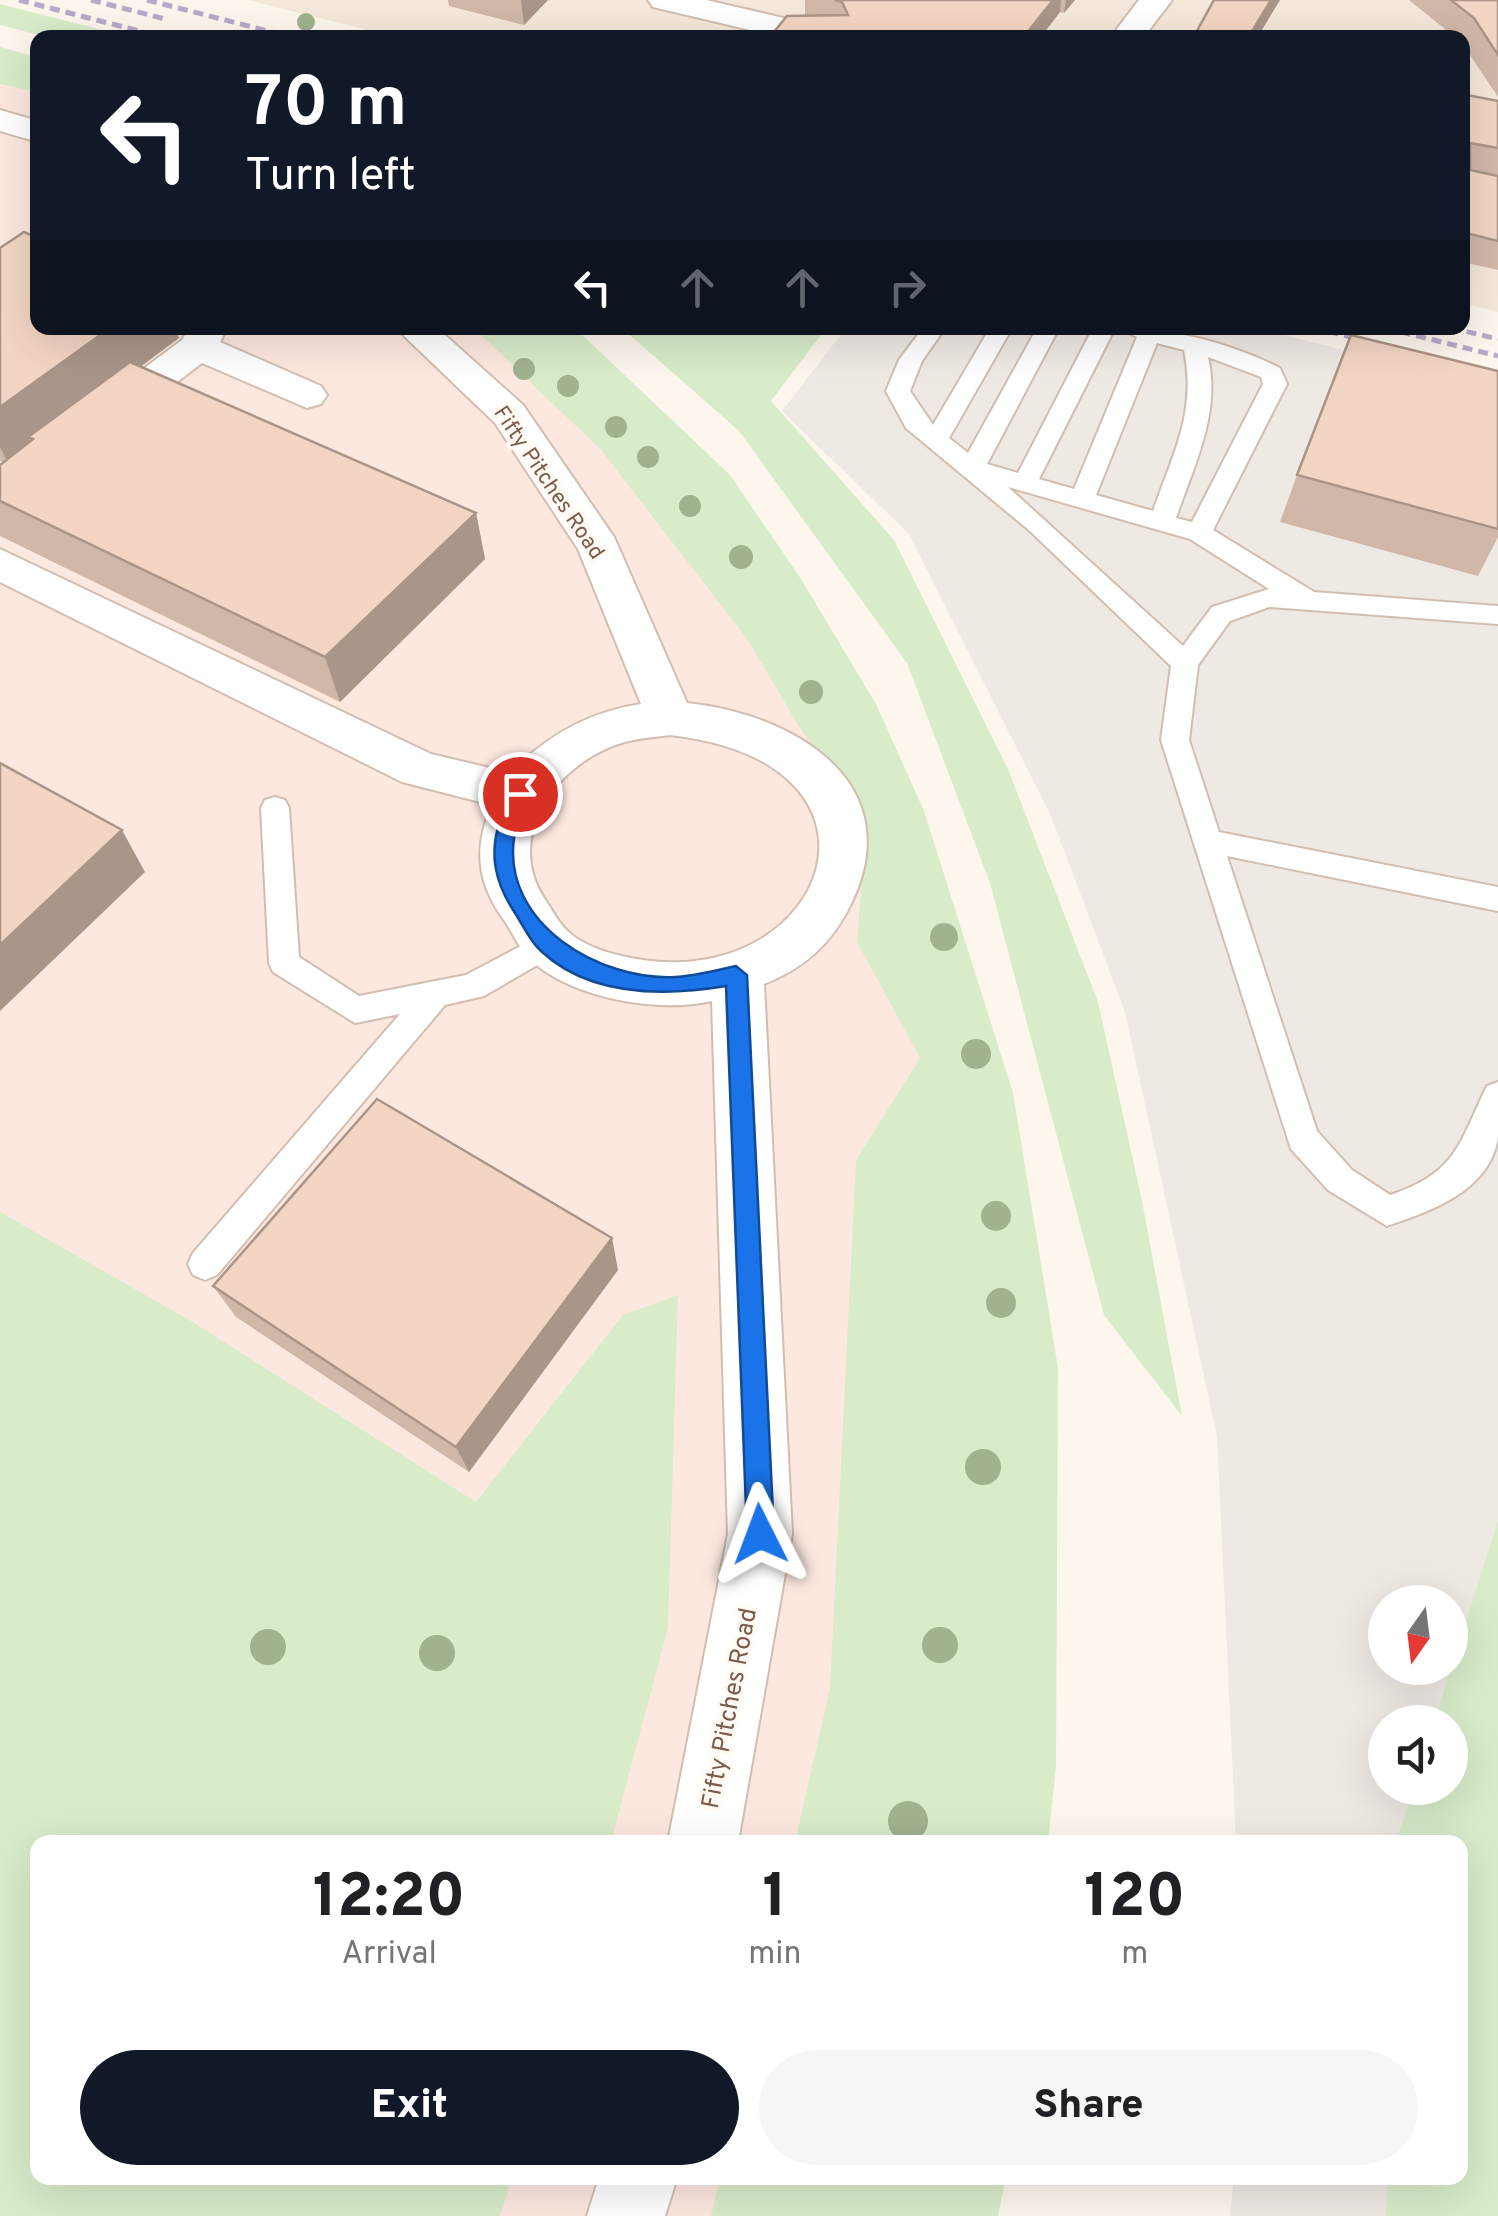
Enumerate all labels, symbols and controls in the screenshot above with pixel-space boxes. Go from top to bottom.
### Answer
text: 70 m [245,62,408,151]
icon: left [80,70,210,200]
text: Turn left [245,149,416,206]
icon: left [565,260,620,315]
icon: ahead [670,260,725,315]
icon: ahead [775,260,830,315]
icon: right [880,260,935,315]
street label: Fifty Pitches Road [487,401,609,565]
pin [478,752,563,837]
icon: arrive [493,767,548,822]
position arrow [708,1482,812,1586]
north arrow [1368,1585,1468,1685]
map controls [1368,1585,1468,1805]
street label: Fifty Pitches Road [696,1605,766,1812]
button: sound [1368,1705,1468,1805]
text: 12:20 [313,1862,465,1938]
text: 1 [763,1862,787,1938]
text: 120 [1084,1862,1185,1938]
text: Arrival [341,1935,437,1975]
text: min [748,1935,801,1975]
text: m [1121,1935,1148,1975]
button: Exit [80,2050,739,2165]
button: Share [759,2050,1418,2165]

